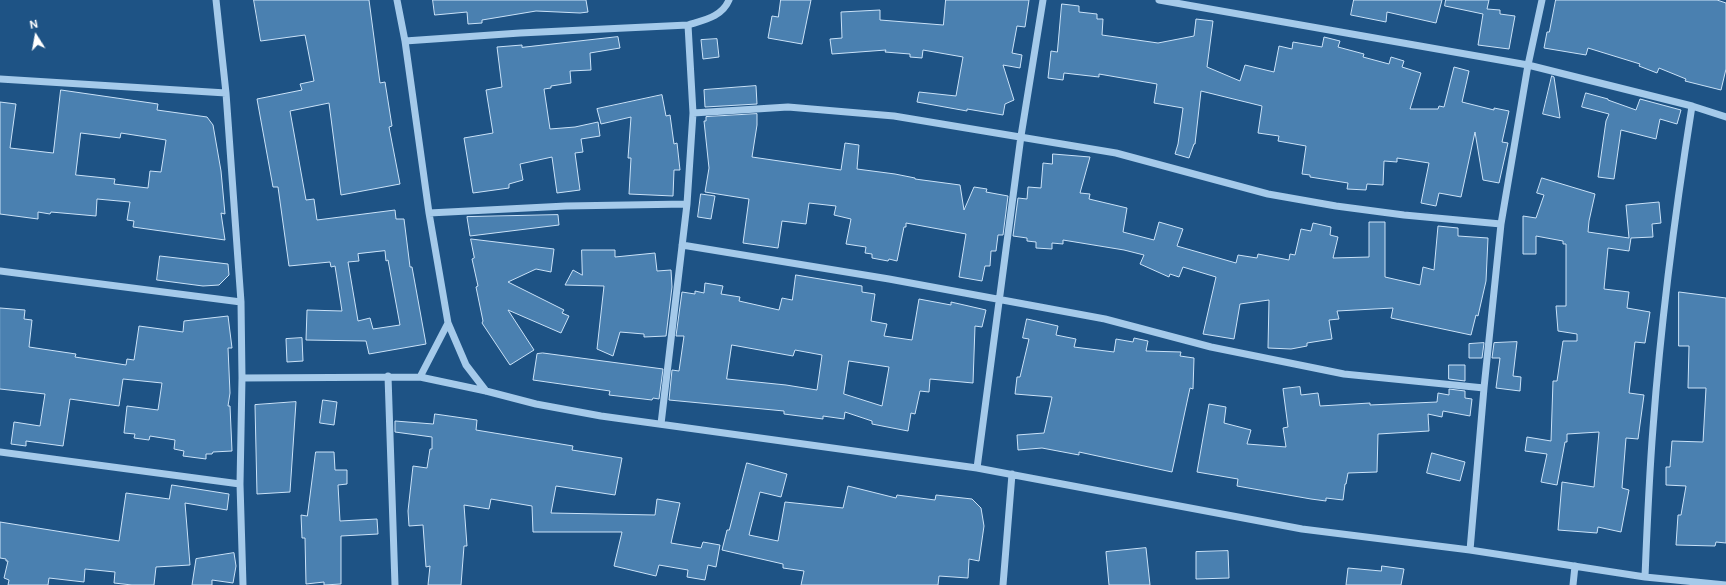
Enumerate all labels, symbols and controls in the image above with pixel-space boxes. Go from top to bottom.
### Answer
north arrow [16,16,56,56]
text: N [28,17,39,32]

